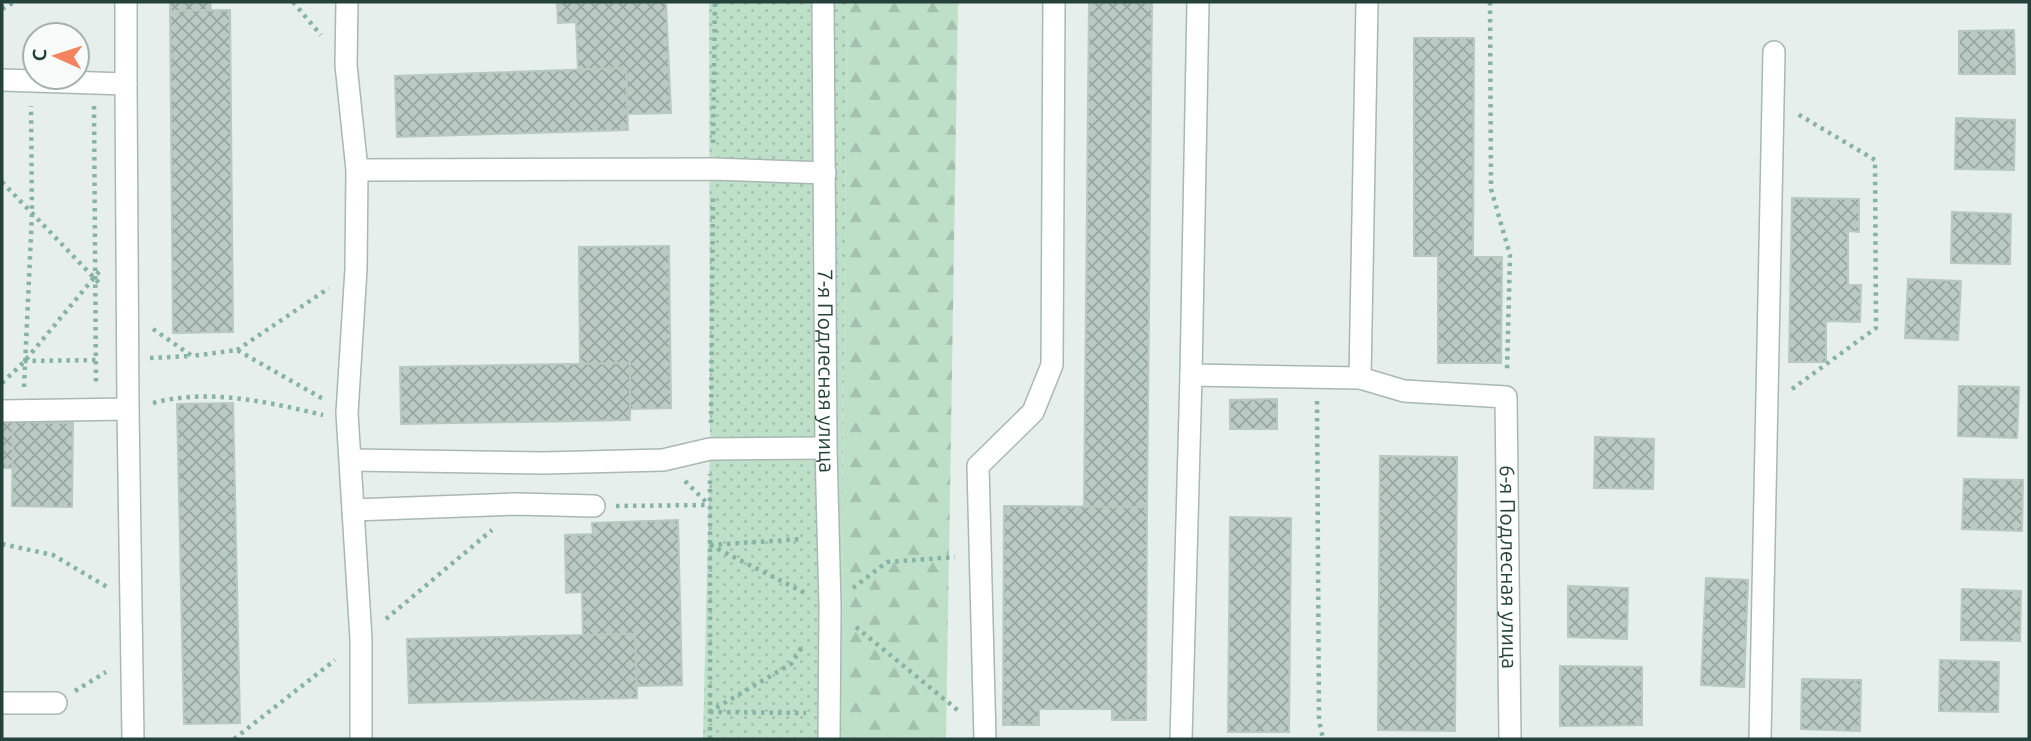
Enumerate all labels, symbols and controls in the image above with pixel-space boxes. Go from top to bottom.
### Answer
north arrow [21,21,91,91]
text: С [28,48,50,62]
street label: 7-я Подлесная улица [814,269,840,473]
street label: 6-я Подлесная улица [1496,465,1522,669]

